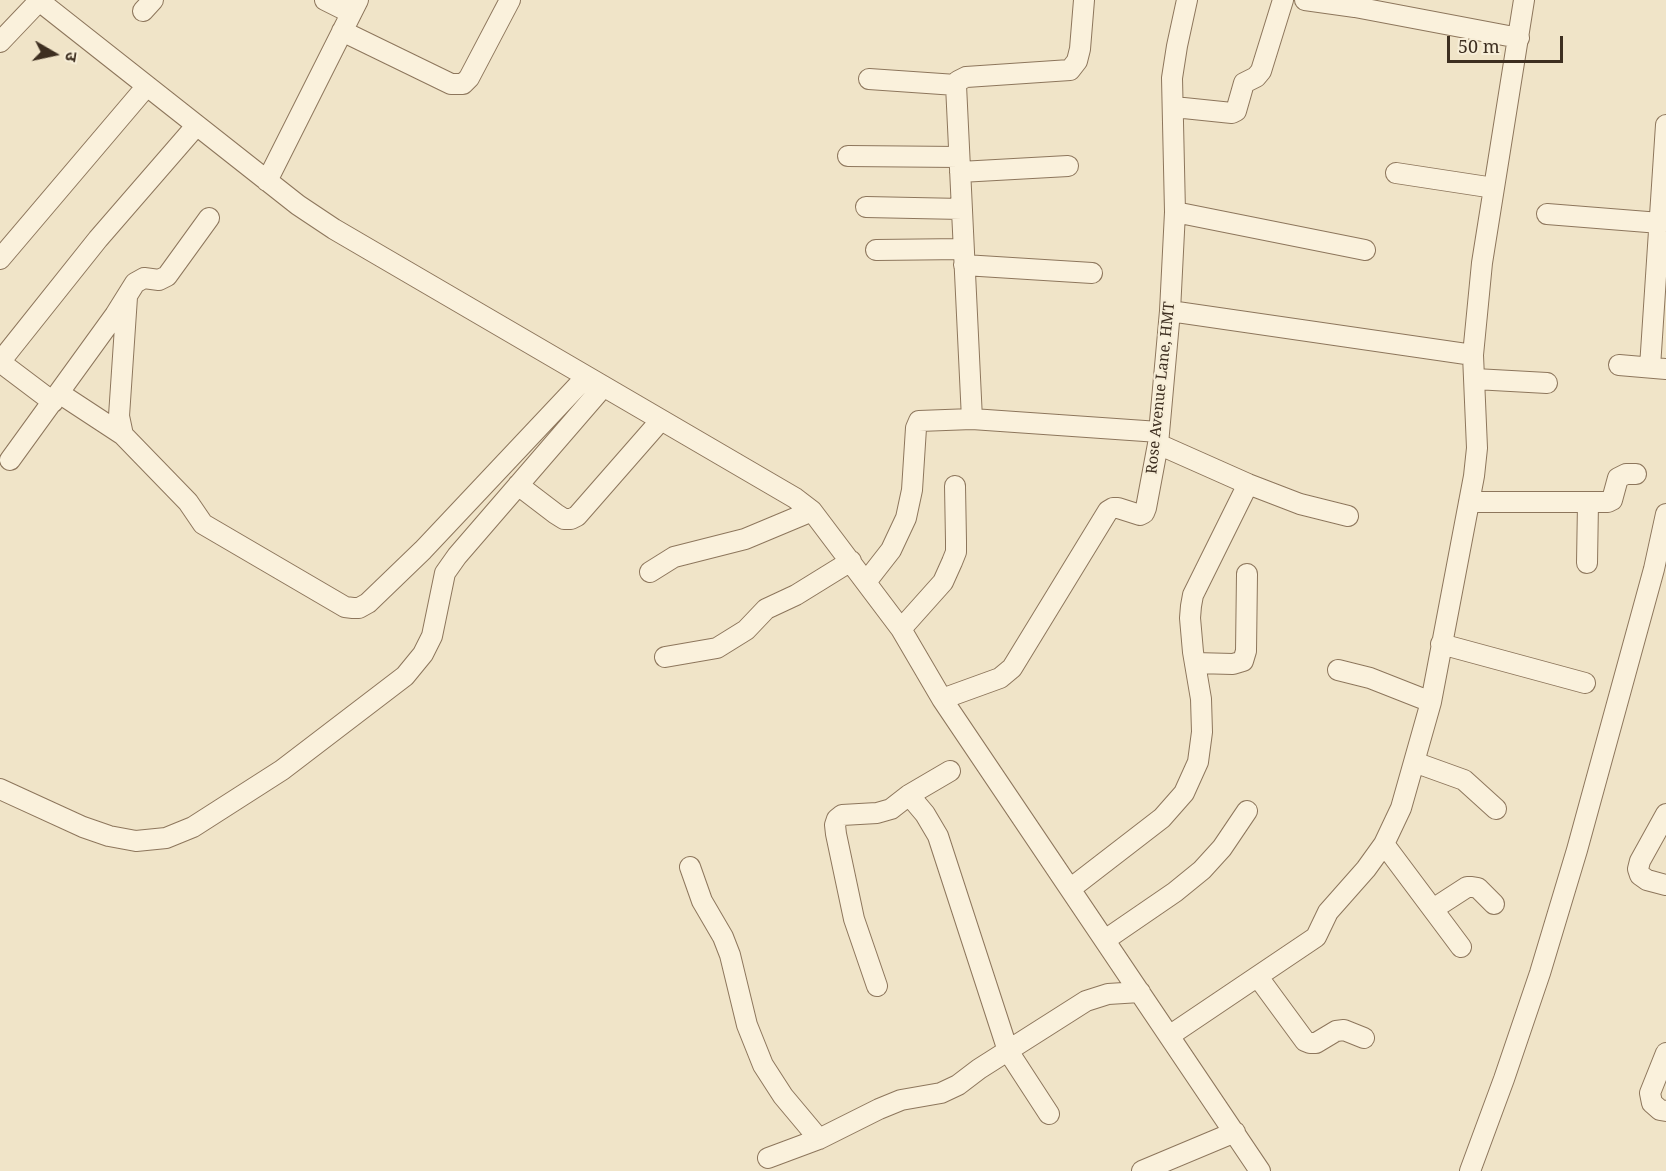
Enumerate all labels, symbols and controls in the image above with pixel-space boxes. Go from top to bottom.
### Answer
north arrow [24,24,84,84]
scale bar [1450,24,1566,62]
text: 50 m [1458,34,1500,58]
text: उ [60,50,83,63]
street label: Rose Avenue Lane, HMT [1143,301,1179,475]

